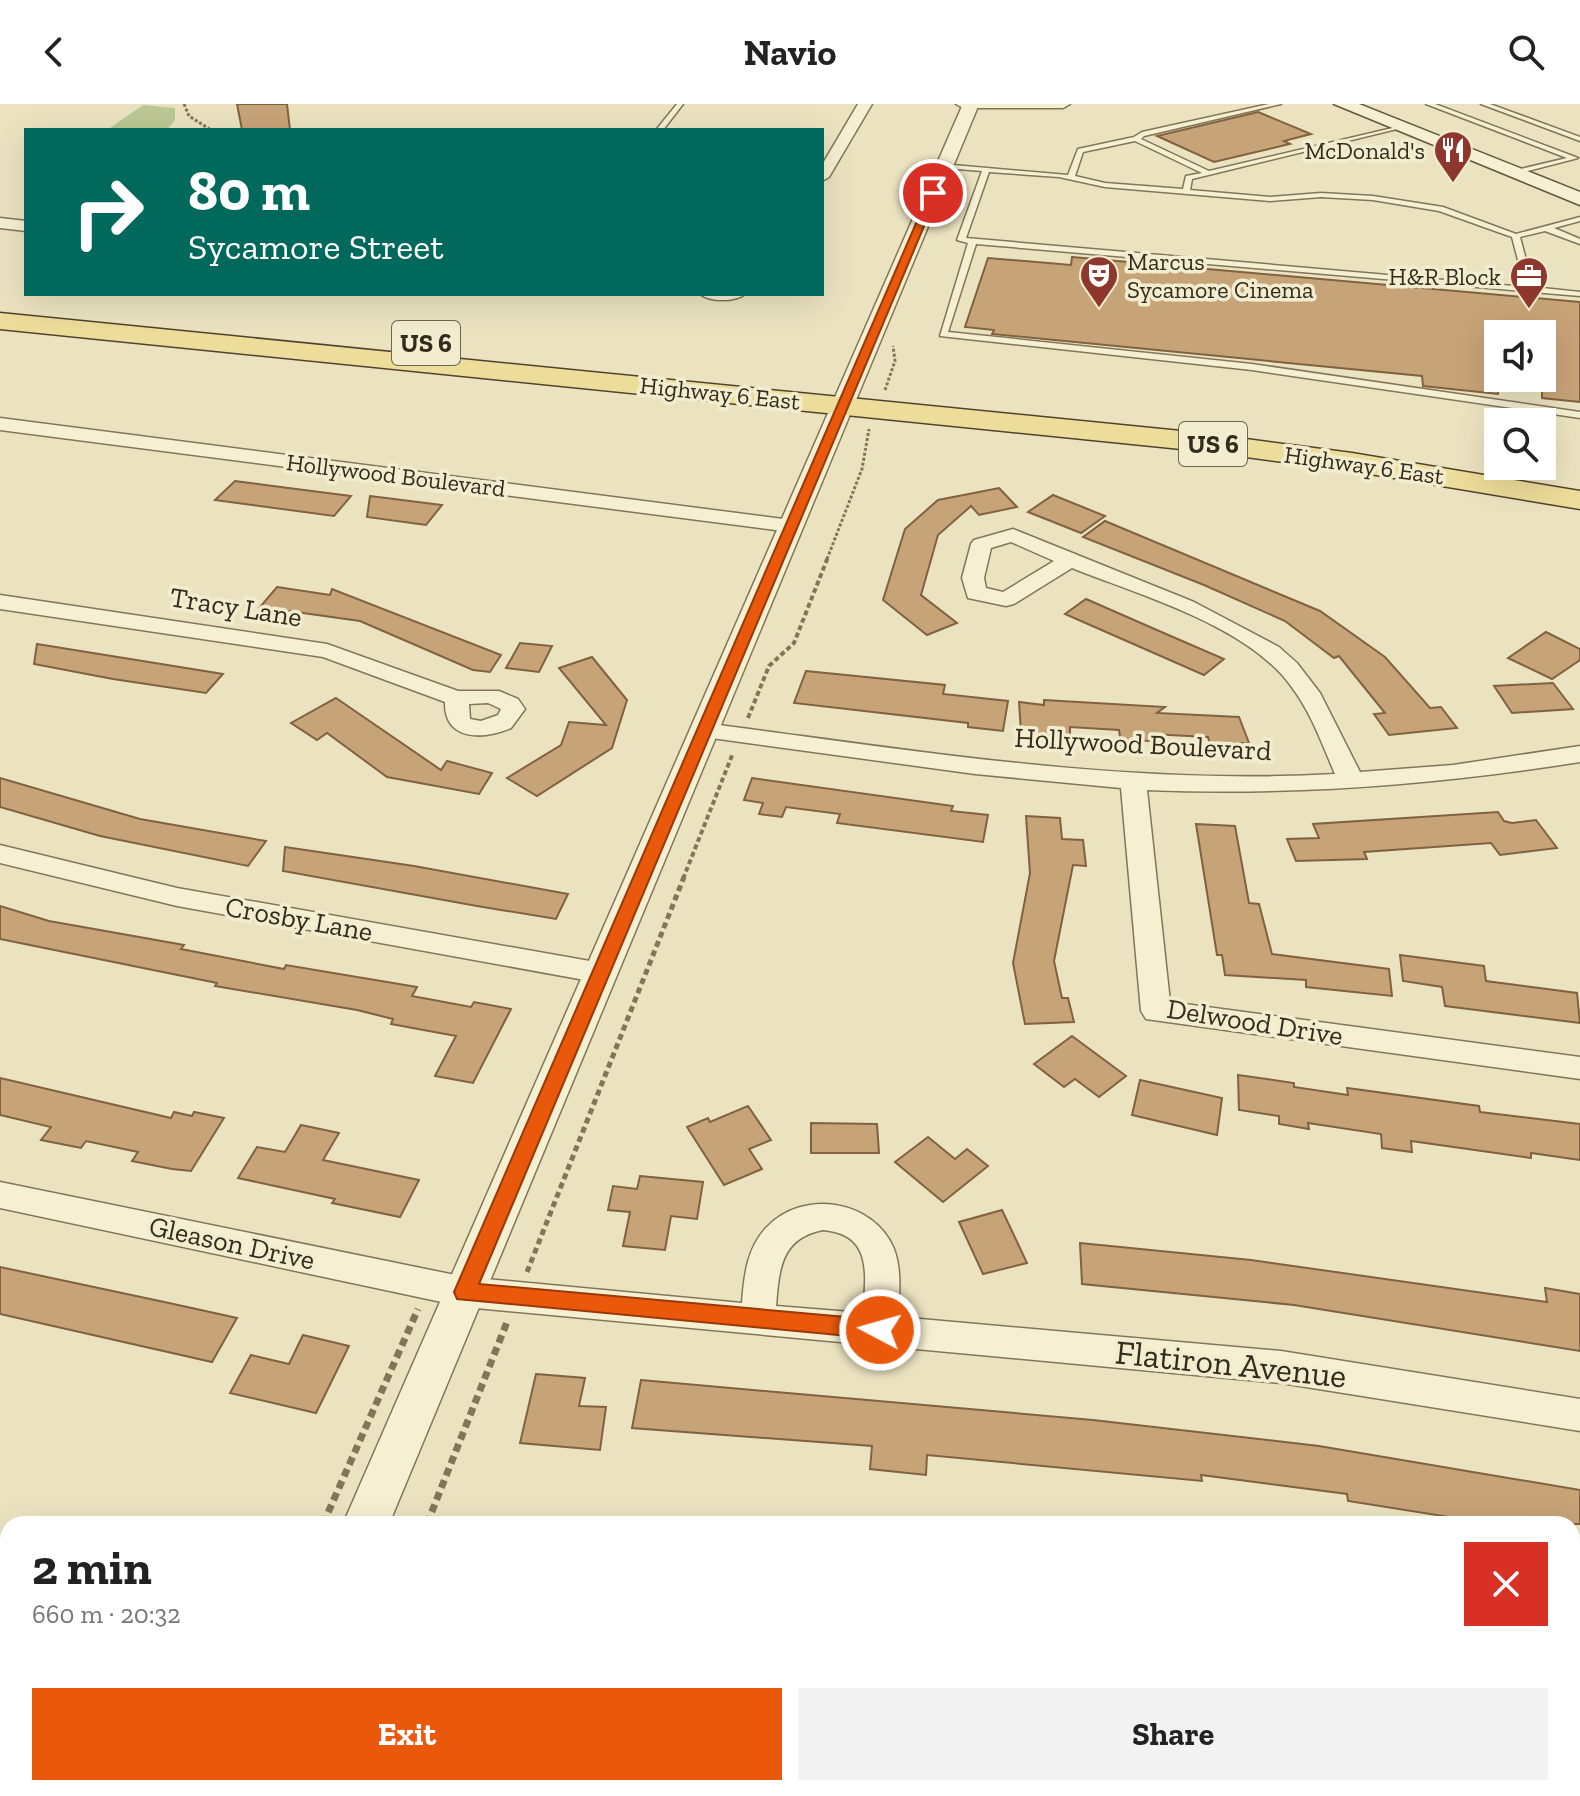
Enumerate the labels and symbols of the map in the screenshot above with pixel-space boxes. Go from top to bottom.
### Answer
restaurant icon: McDonald's [1432,129,1474,184]
place label: McDonald's [1305,136,1425,165]
pin [899,159,967,227]
place label: Marcus Sycamore Cinema [1127,247,1314,304]
theatre icon: Marcus Sycamore Cinema [1078,254,1120,309]
office icon: H&R Block [1508,255,1550,310]
place label: H&R Block [1388,262,1502,291]
road number: US 6 [392,321,460,365]
street label: Highway 6 East [638,370,802,416]
road number: US 6 [1179,422,1247,466]
street label: Highway 6 East [1282,439,1446,491]
street label: Hollywood Boulevard [285,447,507,503]
street label: Tracy Lane [168,580,304,634]
street label: Hollywood Boulevard [1014,721,1272,767]
street label: Crosby Lane [223,890,375,948]
street label: Delwood Drive [1165,992,1345,1052]
street label: Gleason Drive [146,1209,318,1277]
position arrow [838,1288,922,1372]
street label: Flatiron Avenue [1113,1331,1349,1397]

